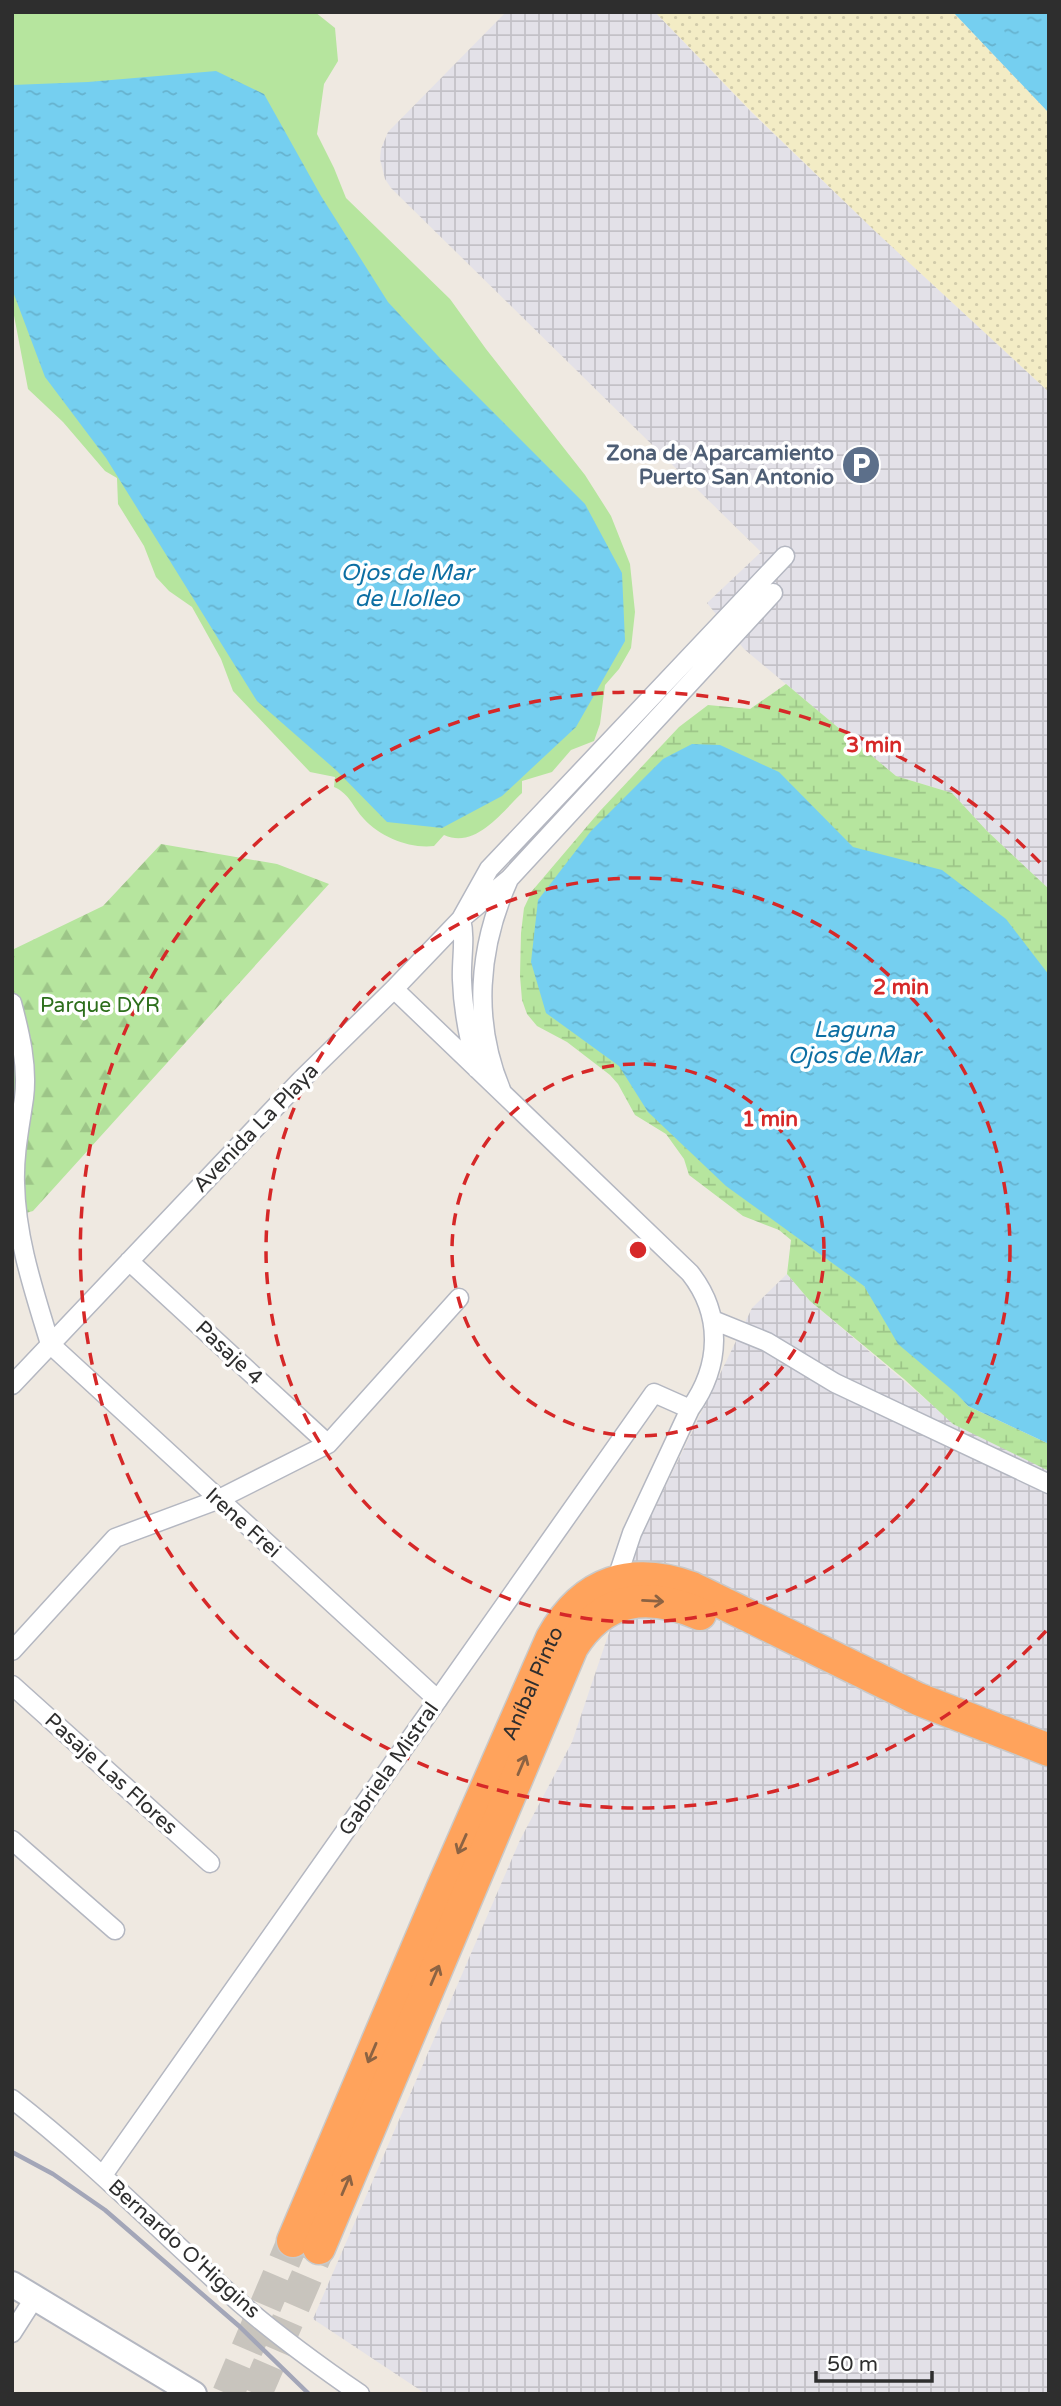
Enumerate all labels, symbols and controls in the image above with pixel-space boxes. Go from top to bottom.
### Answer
place label: Zona de Aparcamiento Puerto San Antonio [606,441,834,490]
parking icon: Zona de Aparcamiento Puerto San Antonio [840,444,882,486]
water label: Ojos de Mar de Llolleo [341,559,477,613]
text: 3 min [846,733,902,758]
text: 2 min [873,975,929,1000]
park label: Parque DYR [40,993,160,1018]
water label: Laguna Ojos de Mar [788,1016,924,1070]
street label: Avenida La Playa [188,1058,324,1198]
text: 1 min [742,1107,798,1132]
centre of rings [626,1238,650,1262]
street label: Pasaje 4 [190,1316,268,1390]
street label: Irene Frei [200,1483,286,1563]
one-way arrow [641,1595,664,1608]
street label: Aníbal Pinto [496,1622,569,1744]
street label: Gabriela Mistral [334,1698,444,1840]
street label: Pasaje Las Flores [40,1708,182,1840]
one-way arrow [516,1755,529,1777]
one-way arrow [455,1833,468,1854]
one-way arrow [429,1965,442,1987]
one-way arrow [365,2042,378,2063]
street label: Bernardo O'Higgins [103,2174,265,2324]
one-way arrow [340,2174,353,2196]
scale bar [816,2340,932,2384]
text: 50 m [827,2352,878,2377]

